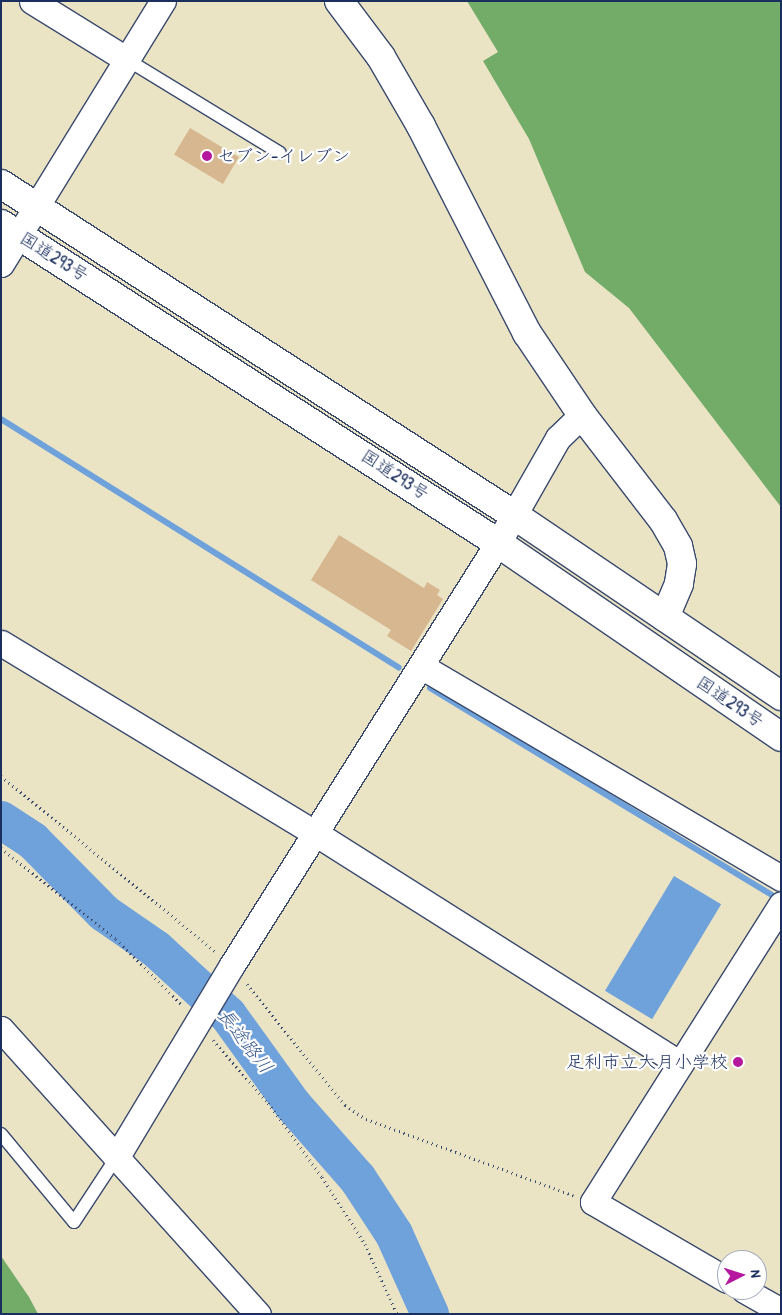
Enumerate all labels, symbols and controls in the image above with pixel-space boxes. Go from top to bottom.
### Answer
place label: セブン-イレブン [217,145,350,167]
marker: セブン-イレブン [201,150,213,162]
street label: 国道293号 [16,227,92,287]
street label: 国道293号 [357,445,433,505]
street label: 国道293号 [692,671,768,733]
water label: 長途路川 [213,1004,277,1078]
place label: 足利市立大月小学校 [566,1051,728,1073]
marker: 足利市立大月小学校 [732,1056,744,1068]
north arrow [717,1250,767,1300]
text: N [747,1269,766,1278]

